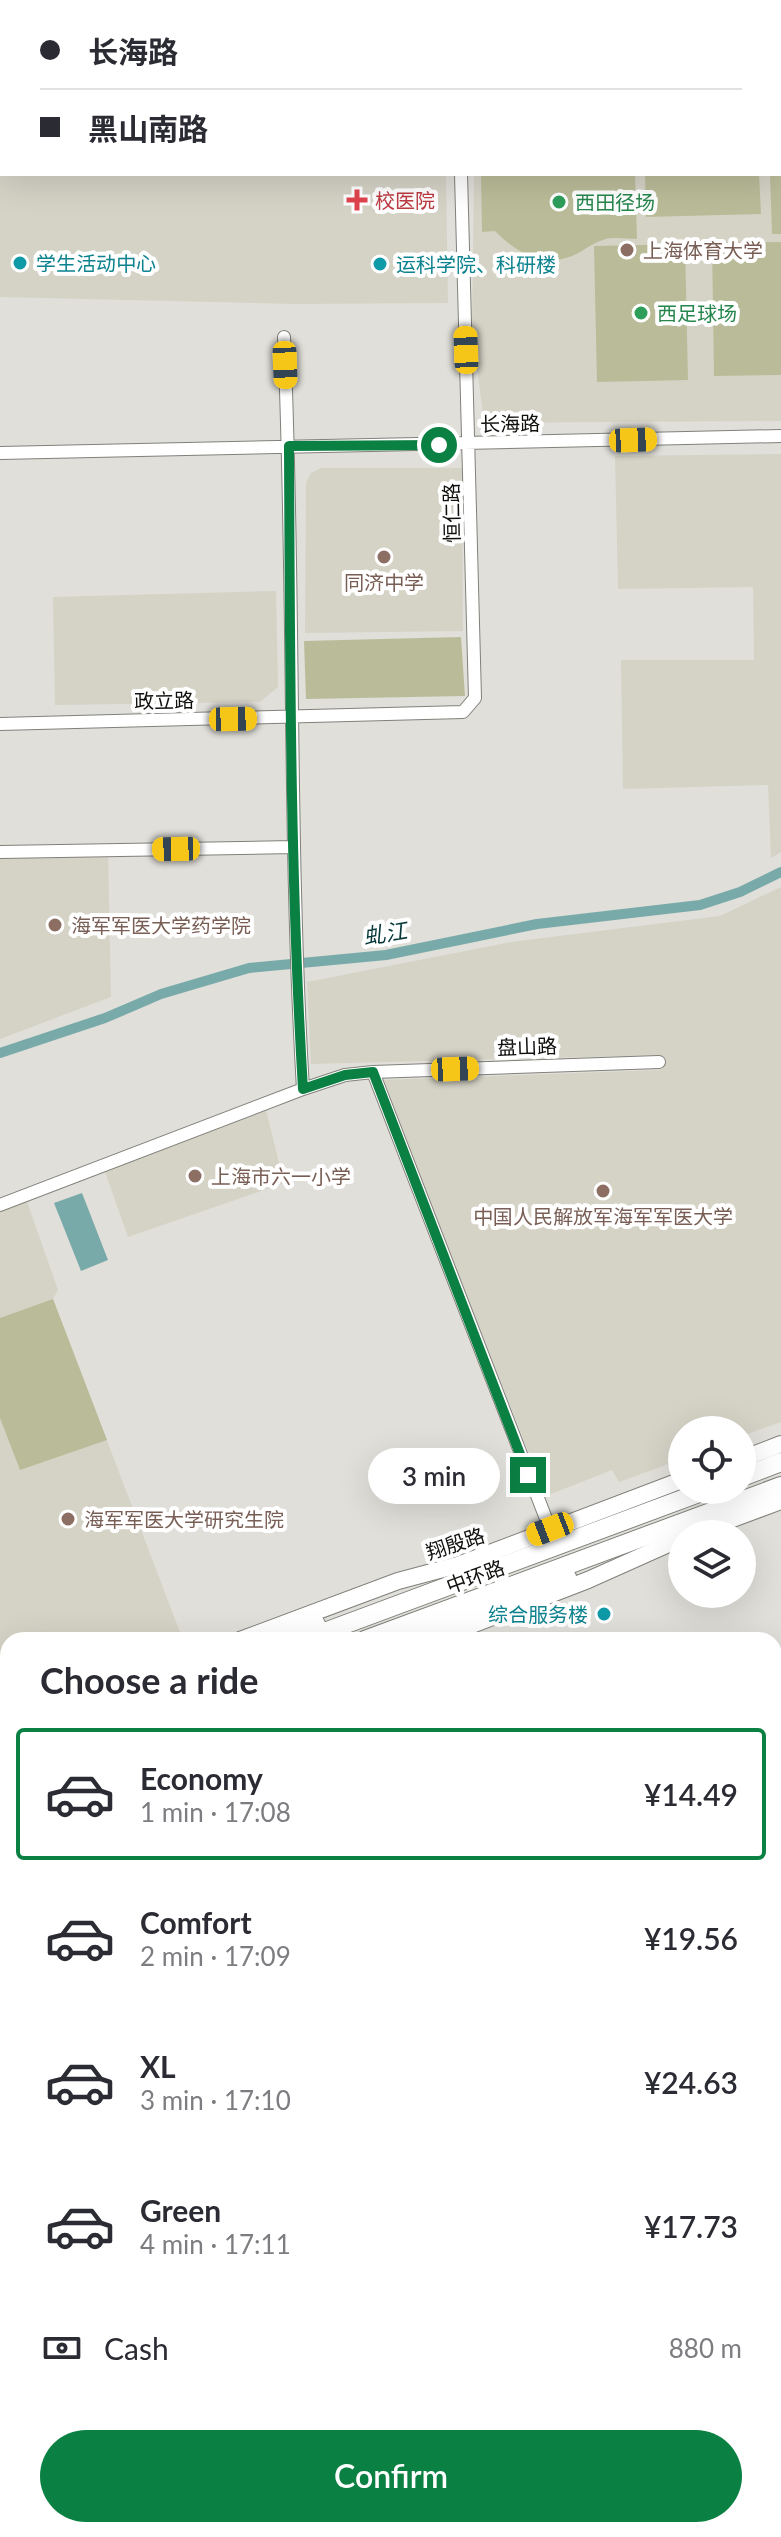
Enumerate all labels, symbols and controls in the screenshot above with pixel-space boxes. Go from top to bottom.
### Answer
text: 长海路 [88,33,178,69]
text: 黑山南路 [88,110,208,146]
place label: 校医院 [375,188,435,212]
marker: 校医院 [346,189,368,211]
place label: 西田径场 [575,190,655,214]
marker: 西田径场 [550,193,568,211]
place label: 上海体育大学 [643,238,763,262]
marker: 上海体育大学 [618,241,636,259]
place label: 学生活动中心 [36,251,156,275]
place label: 运科学院、科研楼 [396,252,556,276]
marker: 学生活动中心 [11,254,29,272]
marker: 运科学院、科研楼 [371,255,389,273]
place label: 西足球场 [657,301,737,325]
marker: 西足球场 [632,304,650,322]
car [453,326,479,374]
car [272,341,298,389]
street label: 长海路 [480,410,540,436]
route start [421,427,457,463]
car [609,427,657,453]
street label: 恒仁路 [438,483,464,543]
marker: 同济中学 [375,548,393,566]
place label: 同济中学 [344,570,424,594]
street label: 政立路 [134,687,194,713]
car [209,707,257,731]
car [152,837,200,861]
place label: 海军军医大学药学院 [71,913,251,937]
marker: 海军军医大学药学院 [46,916,64,934]
water label: 虬江 [361,916,411,950]
street label: 盘山路 [497,1033,557,1059]
car [431,1056,479,1082]
place label: 上海市六一小学 [211,1164,351,1188]
marker: 上海市六一小学 [186,1167,204,1185]
marker: 中国人民解放军海军军医大学 [594,1182,612,1200]
place label: 中国人民解放军海军军医大学 [473,1204,733,1228]
map controls [668,1416,756,1608]
button: locate [668,1416,756,1504]
callout: 3 min [368,1447,500,1503]
route end [510,1457,546,1493]
text: 3 min [402,1460,466,1492]
place label: 海军军医大学研究生院 [84,1507,284,1531]
car [523,1509,577,1549]
marker: 海军军医大学研究生院 [59,1510,77,1528]
button: layers [668,1520,756,1608]
street label: 翔殷路 [423,1522,487,1564]
street label: 中环路 [443,1554,507,1598]
place label: 综合服务楼 [488,1602,588,1626]
marker: 综合服务楼 [595,1605,613,1623]
text: Choose a ride [40,1658,259,1702]
icon: car [44,1758,116,1830]
text: Economy [140,1760,263,1796]
text: ¥14.49 [644,1776,738,1812]
text: 1 min · 17:08 [140,1796,291,1828]
icon: car [44,1902,116,1974]
text: Comfort [140,1904,252,1940]
text: ¥19.56 [644,1920,738,1956]
text: 2 min · 17:09 [140,1940,291,1972]
icon: car [44,2046,116,2118]
text: XL [140,2048,176,2084]
text: ¥24.63 [644,2064,738,2100]
text: 3 min · 17:10 [140,2084,291,2116]
icon: car [44,2190,116,2262]
text: Green [140,2192,221,2228]
text: ¥17.73 [644,2208,738,2244]
text: 4 min · 17:11 [140,2228,291,2260]
icon: cash [40,2326,84,2370]
text: Cash [104,2330,169,2366]
text: 880 m [669,2332,742,2364]
button: Confirm [40,2430,742,2522]

